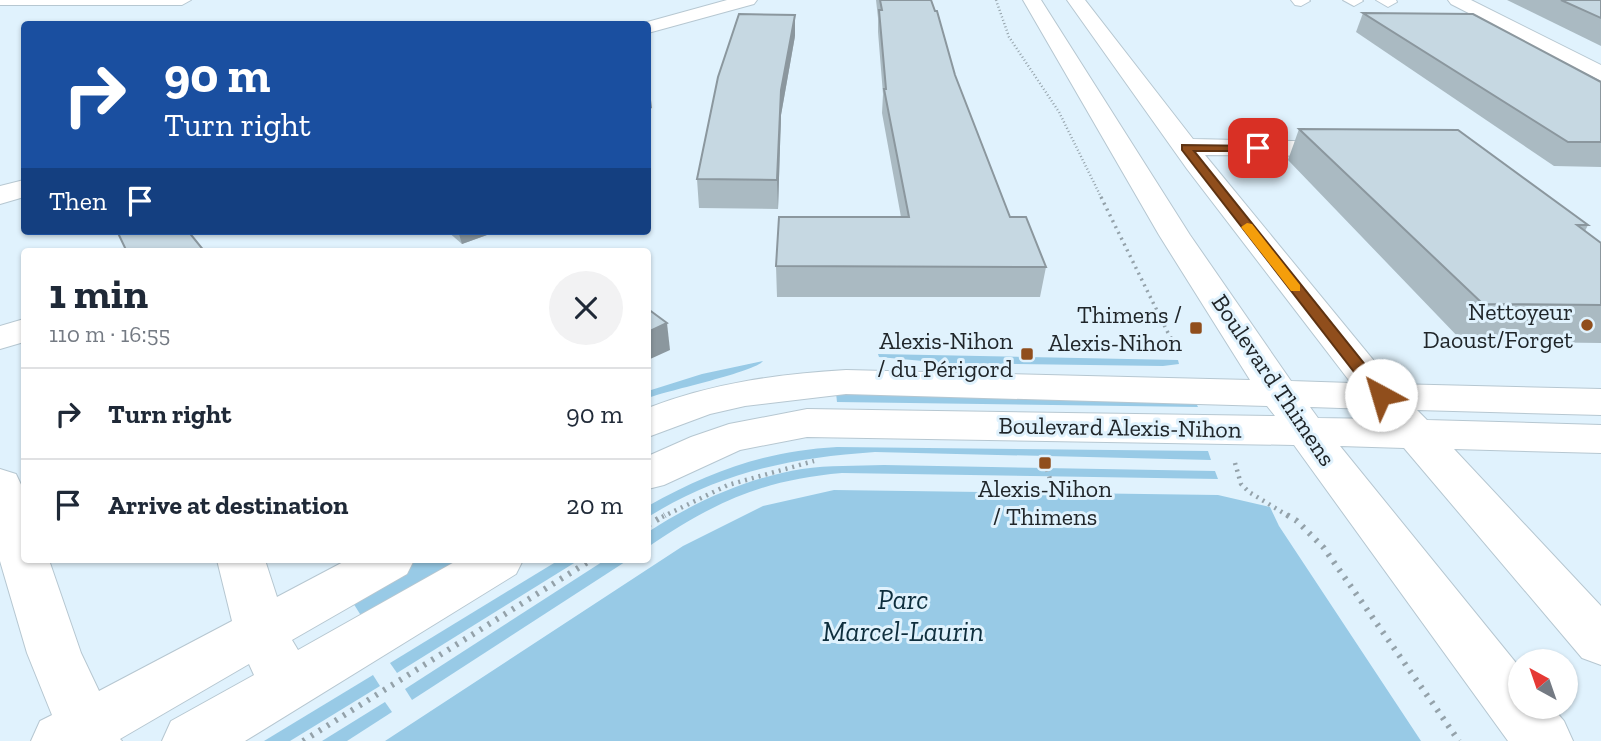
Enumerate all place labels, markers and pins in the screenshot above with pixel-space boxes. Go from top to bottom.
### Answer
pin [1228,118,1288,178]
place label: Nettoyeur Daoust/Forget [1423,297,1573,354]
place label: Thimens / Alexis-Nihon [1048,300,1182,357]
marker: Nettoyeur Daoust/Forget [1579,317,1595,333]
marker: Thimens / Alexis-Nihon [1188,320,1204,336]
place label: Alexis-Nihon / du Périgord [877,326,1013,383]
marker: Alexis-Nihon / du Périgord [1019,346,1035,362]
marker: Alexis-Nihon / Thimens [1037,455,1053,471]
place label: Alexis-Nihon / Thimens [978,474,1112,531]

